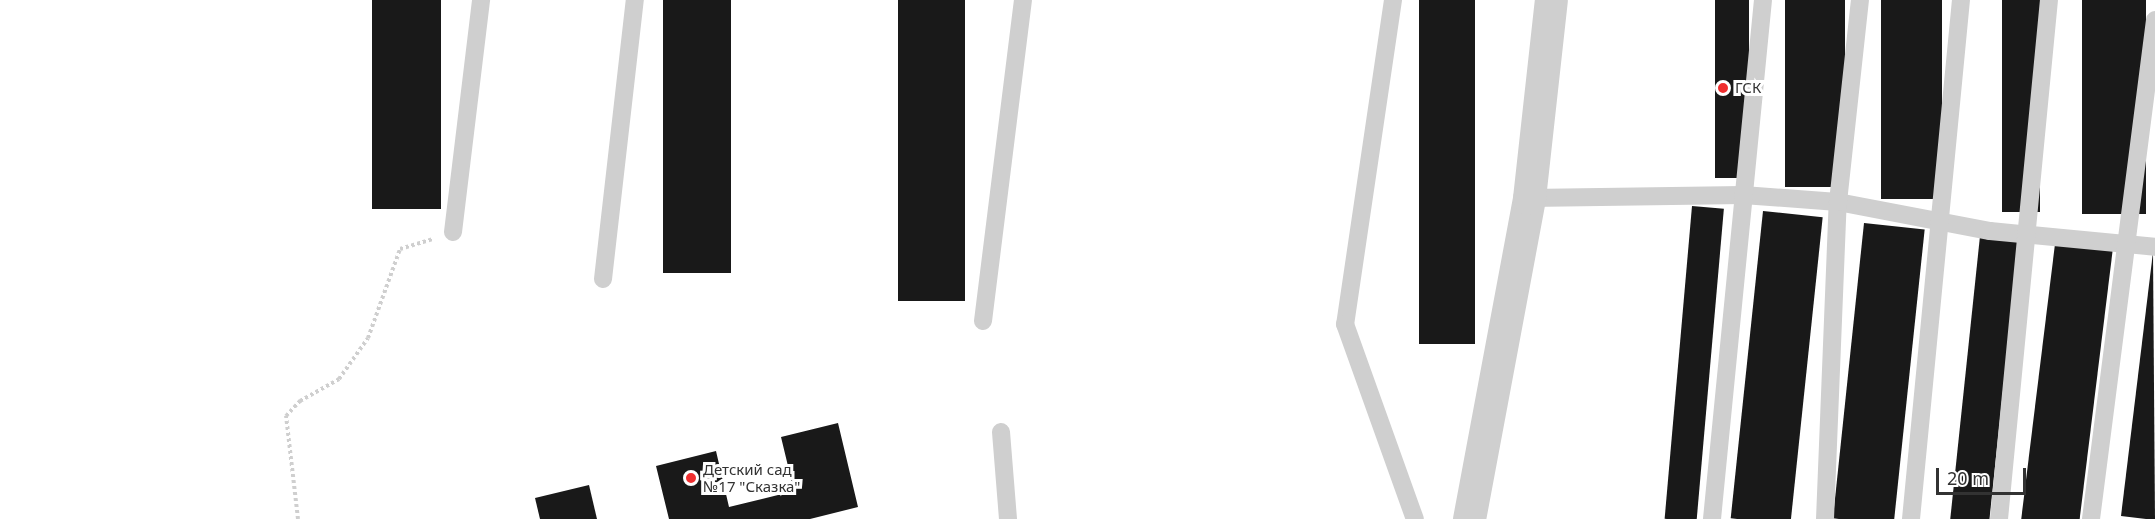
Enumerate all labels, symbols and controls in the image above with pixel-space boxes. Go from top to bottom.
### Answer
place label: ГСК [1735,79,1761,97]
marker: ГСК [1716,81,1730,95]
scale bar [1939,456,2029,494]
place label: Детский сад №17 "Сказка" [703,460,800,495]
text: 20 m [1947,466,1989,490]
marker: Детский сад №17 "Сказка" [684,471,698,485]

